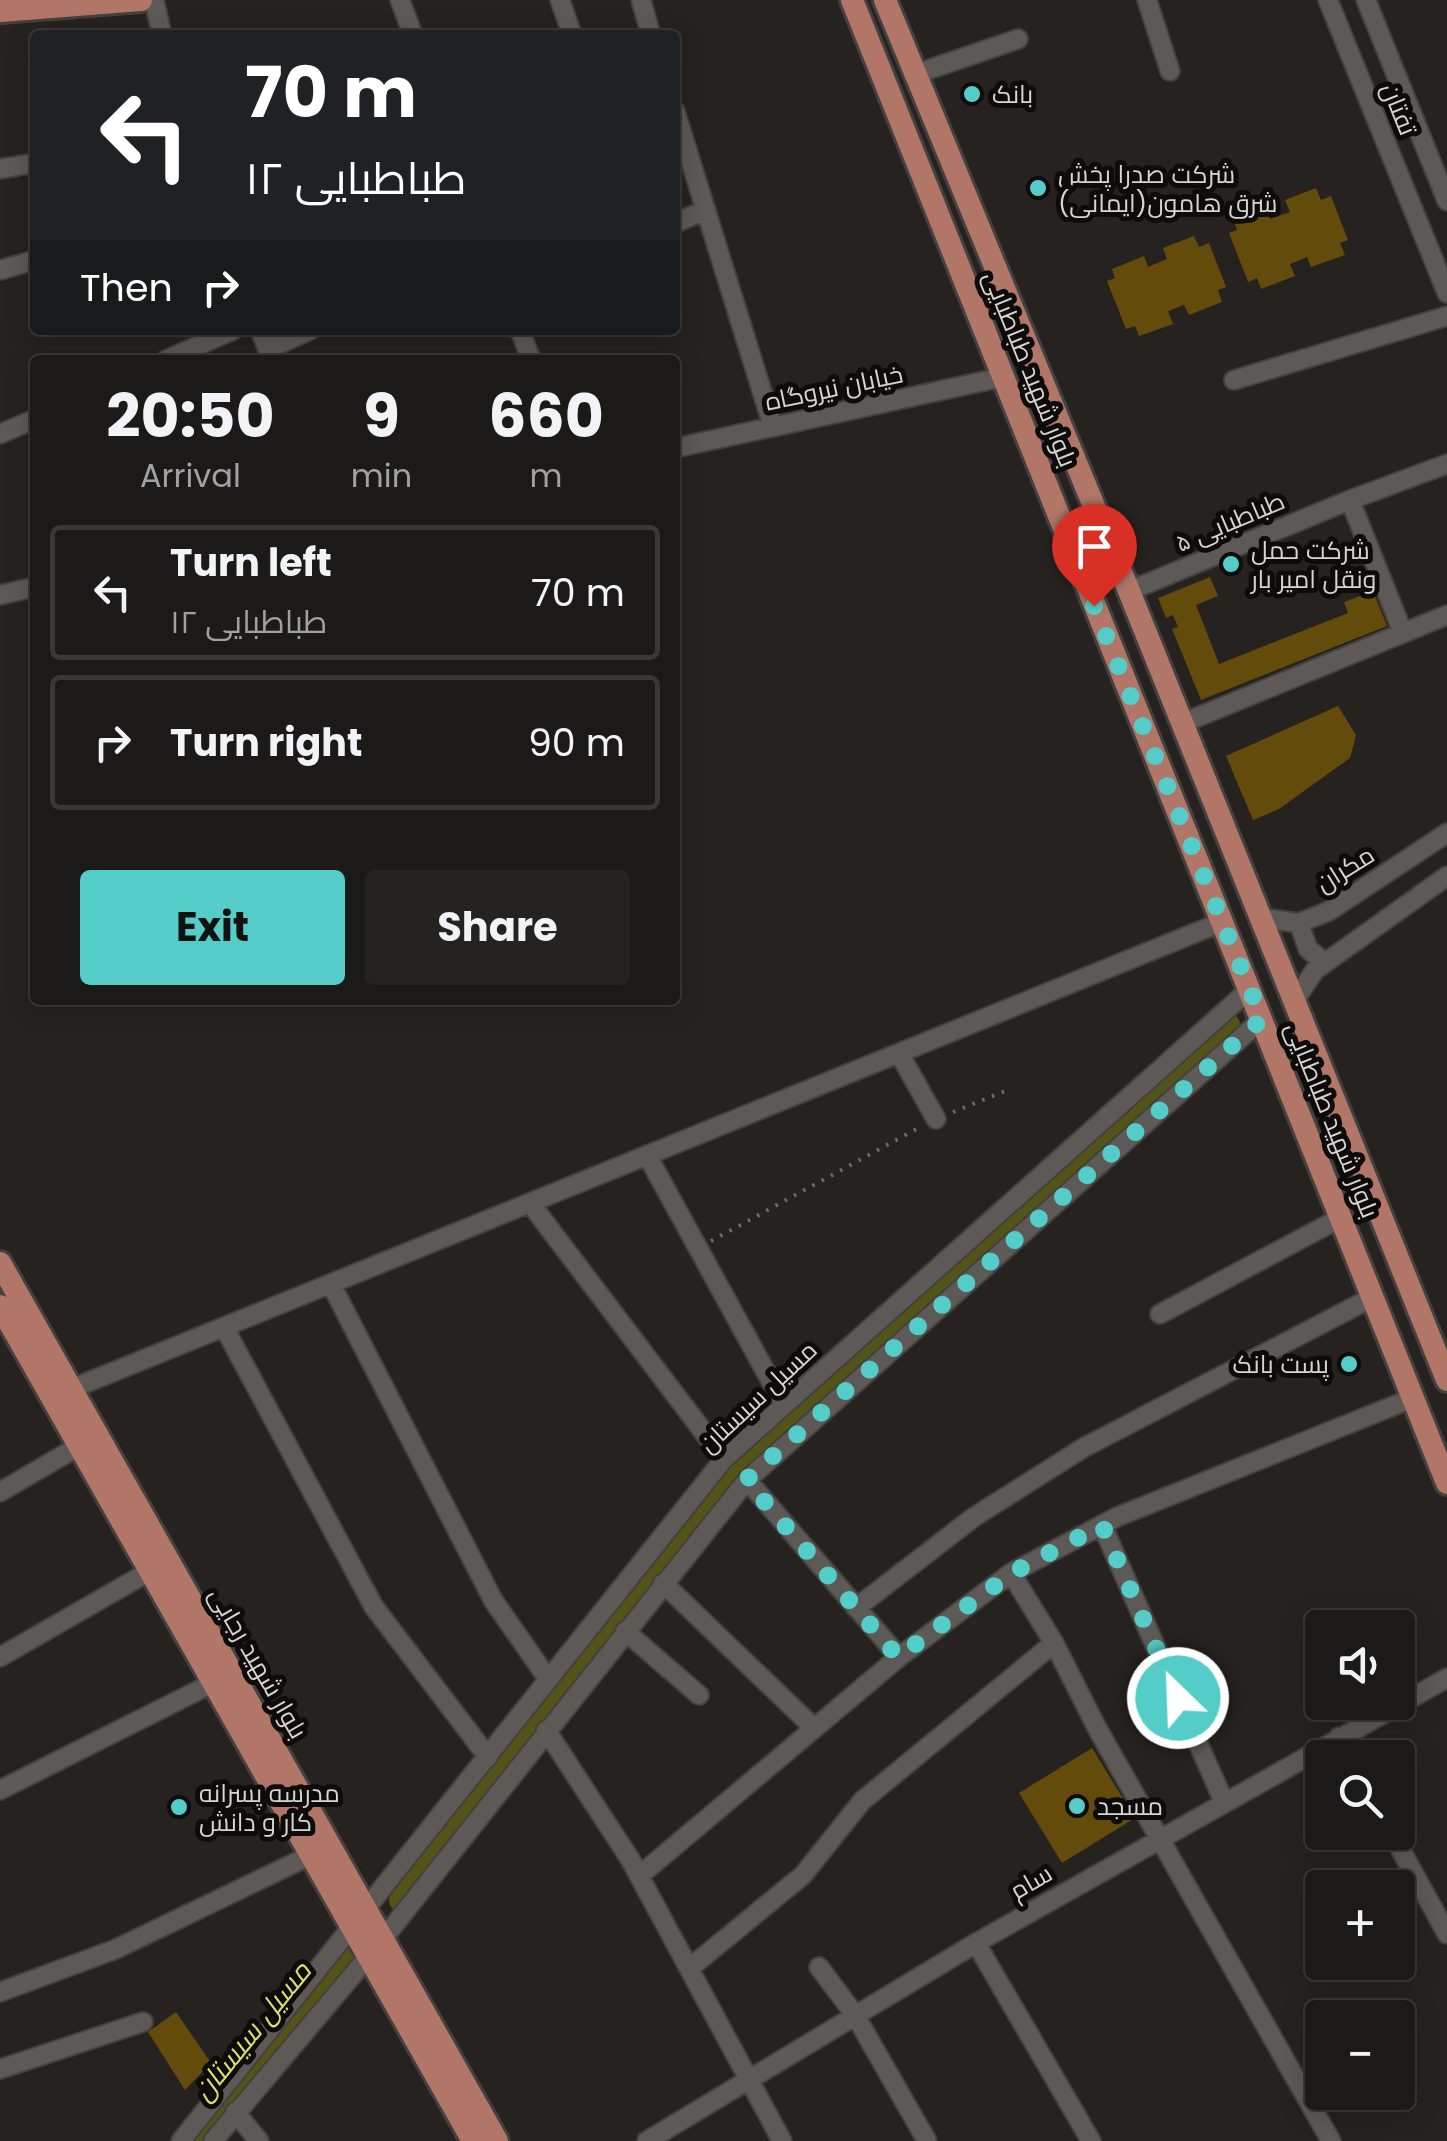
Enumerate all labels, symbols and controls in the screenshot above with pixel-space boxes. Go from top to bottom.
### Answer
text: 70 m [245,43,417,142]
icon: left [80,70,210,200]
place label: بانک [992,77,1033,112]
street label: تفتان [1373,77,1425,141]
marker: بانک [961,83,983,105]
text: طباطبایی ۱۲ [245,147,466,210]
place label: شرکت صدرا پخش شرق هامون(ایمانی) [1058,157,1278,221]
marker: شرکت صدرا پخش شرق هامون(ایمانی) [1027,177,1049,199]
icon: right [193,260,248,315]
text: Then [80,261,173,314]
street label: بلوار شهید طباطبایی [975,266,1085,472]
street label: خیابان نیروگاه [762,356,906,420]
text: 20:50 [106,374,275,458]
text: 9 [363,374,400,458]
text: 660 [488,374,604,458]
text: Arrival [140,453,241,498]
text: min [351,453,412,498]
text: m [530,453,563,498]
street label: طباطبایی ۵ [1170,483,1290,561]
pin [1052,504,1137,607]
icon: arrive [1067,519,1122,574]
place label: شرکت حمل ونقل امیر بار [1249,533,1376,597]
text: Turn left [170,536,332,589]
marker: شرکت حمل ونقل امیر بار [1220,553,1242,575]
icon: left [85,565,140,620]
text: 70 m [531,566,625,619]
text: طباطبایی ۱۲ [170,599,327,644]
icon: right [85,715,140,770]
text: Turn right [170,716,362,769]
text: 90 m [528,716,625,769]
street label: مکران [1309,837,1381,901]
button: Exit [80,870,345,985]
button: Share [365,870,630,985]
street label: بلوار شهید طباطبایی [1277,1017,1387,1223]
street label: مسیل سیستان [691,1333,825,1461]
place label: پست بانک [1233,1347,1329,1382]
marker: پست بانک [1338,1353,1360,1375]
street label: بلوار شهید رجایی [200,1581,316,1745]
map controls [1305,1610,1415,2110]
button: sound [1305,1610,1415,1720]
position arrow [1126,1646,1230,1750]
button: search [1305,1740,1415,1850]
place label: مدرسه پسرانه کار و دانش [199,1776,340,1840]
place label: مسجد [1097,1789,1163,1824]
marker: مسجد [1066,1795,1088,1817]
marker: مدرسه پسرانه کار و دانش [168,1796,190,1818]
street label: سام [1003,1856,1059,1908]
button: + [1305,1870,1415,1980]
water label: مسیل سیستان [184,1952,321,2109]
button: − [1305,2000,1415,2110]

